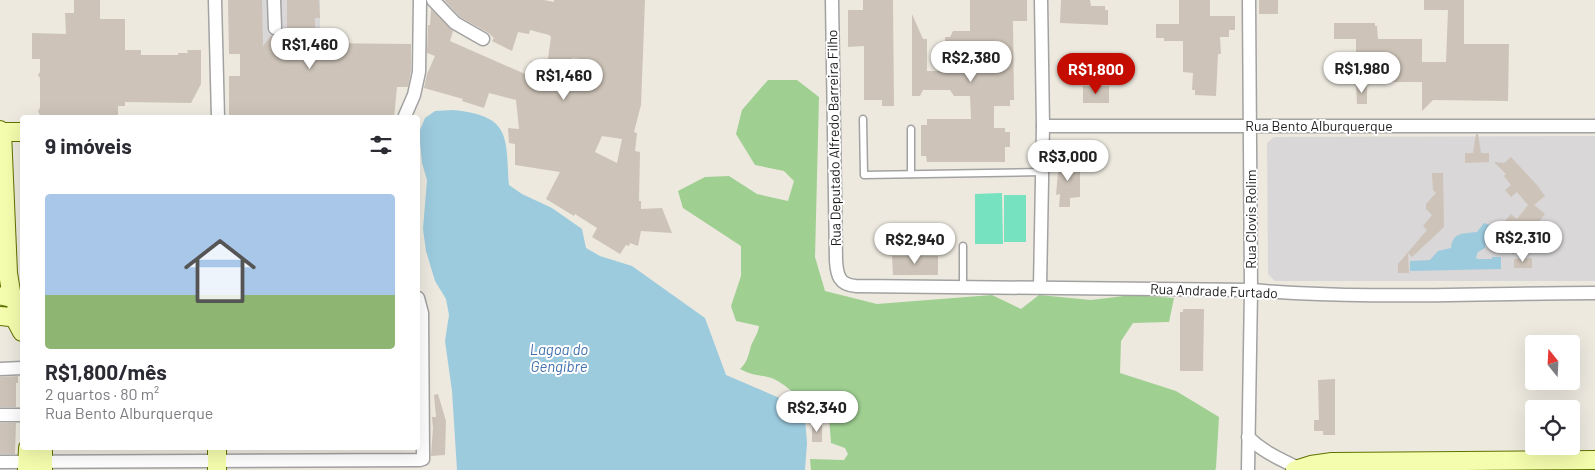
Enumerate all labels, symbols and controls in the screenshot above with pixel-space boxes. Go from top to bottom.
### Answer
pin: R$1,460 [264,28,356,70]
street label: Rua Deputado Alfredo Barreira Filho [823,29,844,247]
text: R$1,460 [282,34,338,53]
pin: R$2,380 [925,41,1017,83]
text: R$2,380 [942,47,1000,66]
pin: R$1,800 [1050,52,1142,95]
pin: R$1,980 [1316,52,1408,94]
pin: R$1,460 [518,58,610,101]
text: R$1,980 [1334,58,1390,77]
text: R$1,800 [1068,59,1124,78]
text: R$1,460 [536,65,592,84]
street label: Rua Bento Alburquerque [1245,117,1393,134]
icon: filters [367,131,395,159]
text: 9 imóveis [45,133,132,158]
pin: R$3,000 [1022,140,1114,182]
text: R$3,000 [1039,146,1097,165]
street label: Rua Clovis Rolim [1242,169,1259,269]
pin: R$2,310 [1477,220,1569,263]
pin: R$2,940 [869,222,961,265]
icon: home [175,226,265,316]
text: R$2,310 [1495,227,1551,246]
text: R$2,940 [885,229,945,248]
street label: Rua Andrade Furtado [1150,280,1278,301]
north arrow [1525,335,1580,390]
map controls [1525,335,1580,455]
water label: Lagoa do Gengibre [530,340,588,375]
text: R$1,800/mês [45,359,167,384]
text: 2 quartos · 80 m² [45,384,159,403]
pin: R$2,340 [771,390,863,433]
text: R$2,340 [787,397,847,416]
button: locate [1525,400,1580,455]
text: Rua Bento Alburquerque [45,403,213,422]

